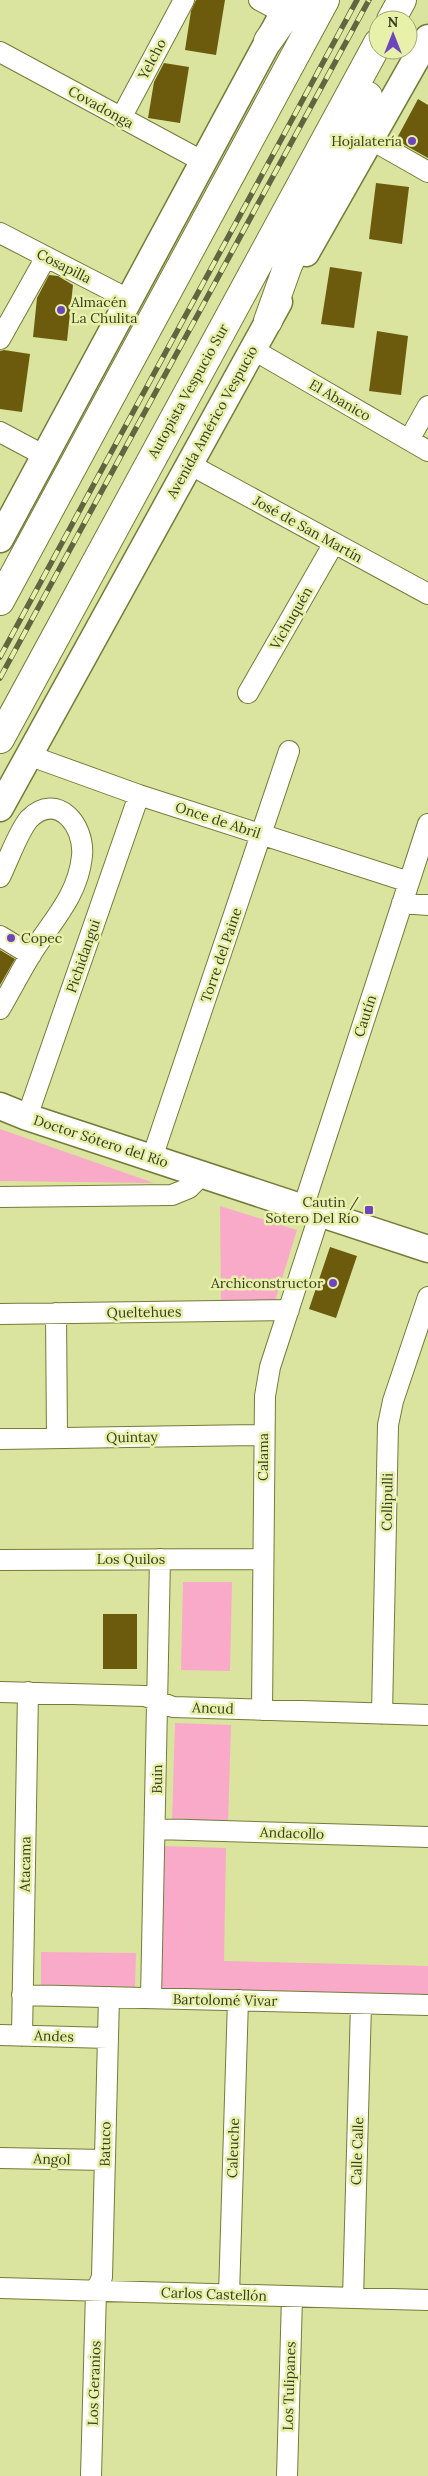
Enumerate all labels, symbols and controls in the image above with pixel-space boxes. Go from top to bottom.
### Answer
north arrow [368,10,418,60]
text: N [388,13,399,31]
street label: Yelcho [133,36,170,83]
street label: Covadonga [65,82,137,132]
place label: Hojalatería [331,132,402,150]
marker: Hojalatería [406,135,418,147]
street label: Cosapilla [34,245,94,287]
place label: Almacén La Chulita [70,293,137,327]
marker: Almacén La Chulita [55,304,67,316]
street label: Autopista Vespucio Sur [143,321,232,462]
street label: Avenida Américo Vespucio [162,342,262,502]
street label: El Abanico [306,375,374,425]
street label: José de San Martín [249,491,366,567]
street label: Vichuquén [265,583,316,653]
street label: Once de Abril [173,798,263,842]
street label: Torre del Paine [196,905,246,1005]
street label: Pichidangui [62,917,104,995]
place label: Copec [21,929,62,947]
marker: Copec [5,932,17,944]
street label: Cautín [350,992,380,1039]
street label: Doctor Sótero del Río [31,1111,171,1171]
place label: Cautin / Sotero Del Río [266,1193,359,1227]
marker: Cautin / Sotero Del Río [363,1204,375,1216]
place label: Archiconstructor [210,1274,323,1292]
marker: Archiconstructor [327,1277,339,1289]
street label: Queltehues [106,1302,182,1322]
street label: Quintay [106,1428,159,1446]
street label: Calama [254,1433,272,1481]
street label: Collipulli [377,1473,397,1531]
street label: Los Quilos [97,1550,165,1568]
street label: Ancud [191,1698,234,1718]
street label: Buin [148,1764,166,1794]
street label: Andacollo [259,1823,324,1843]
street label: Atacama [15,1836,34,1893]
street label: Bartolomé Vivar [173,1990,277,2010]
street label: Andes [33,2026,74,2046]
street label: Calle Calle [347,2116,367,2185]
street label: Caleuche [223,2117,243,2178]
street label: Batuco [96,2121,114,2167]
street label: Angol [32,2149,71,2169]
street label: Carlos Castellón [161,2283,268,2305]
street label: Los Geranios [84,2340,104,2426]
street label: Los Tulipanes [278,2341,300,2431]

